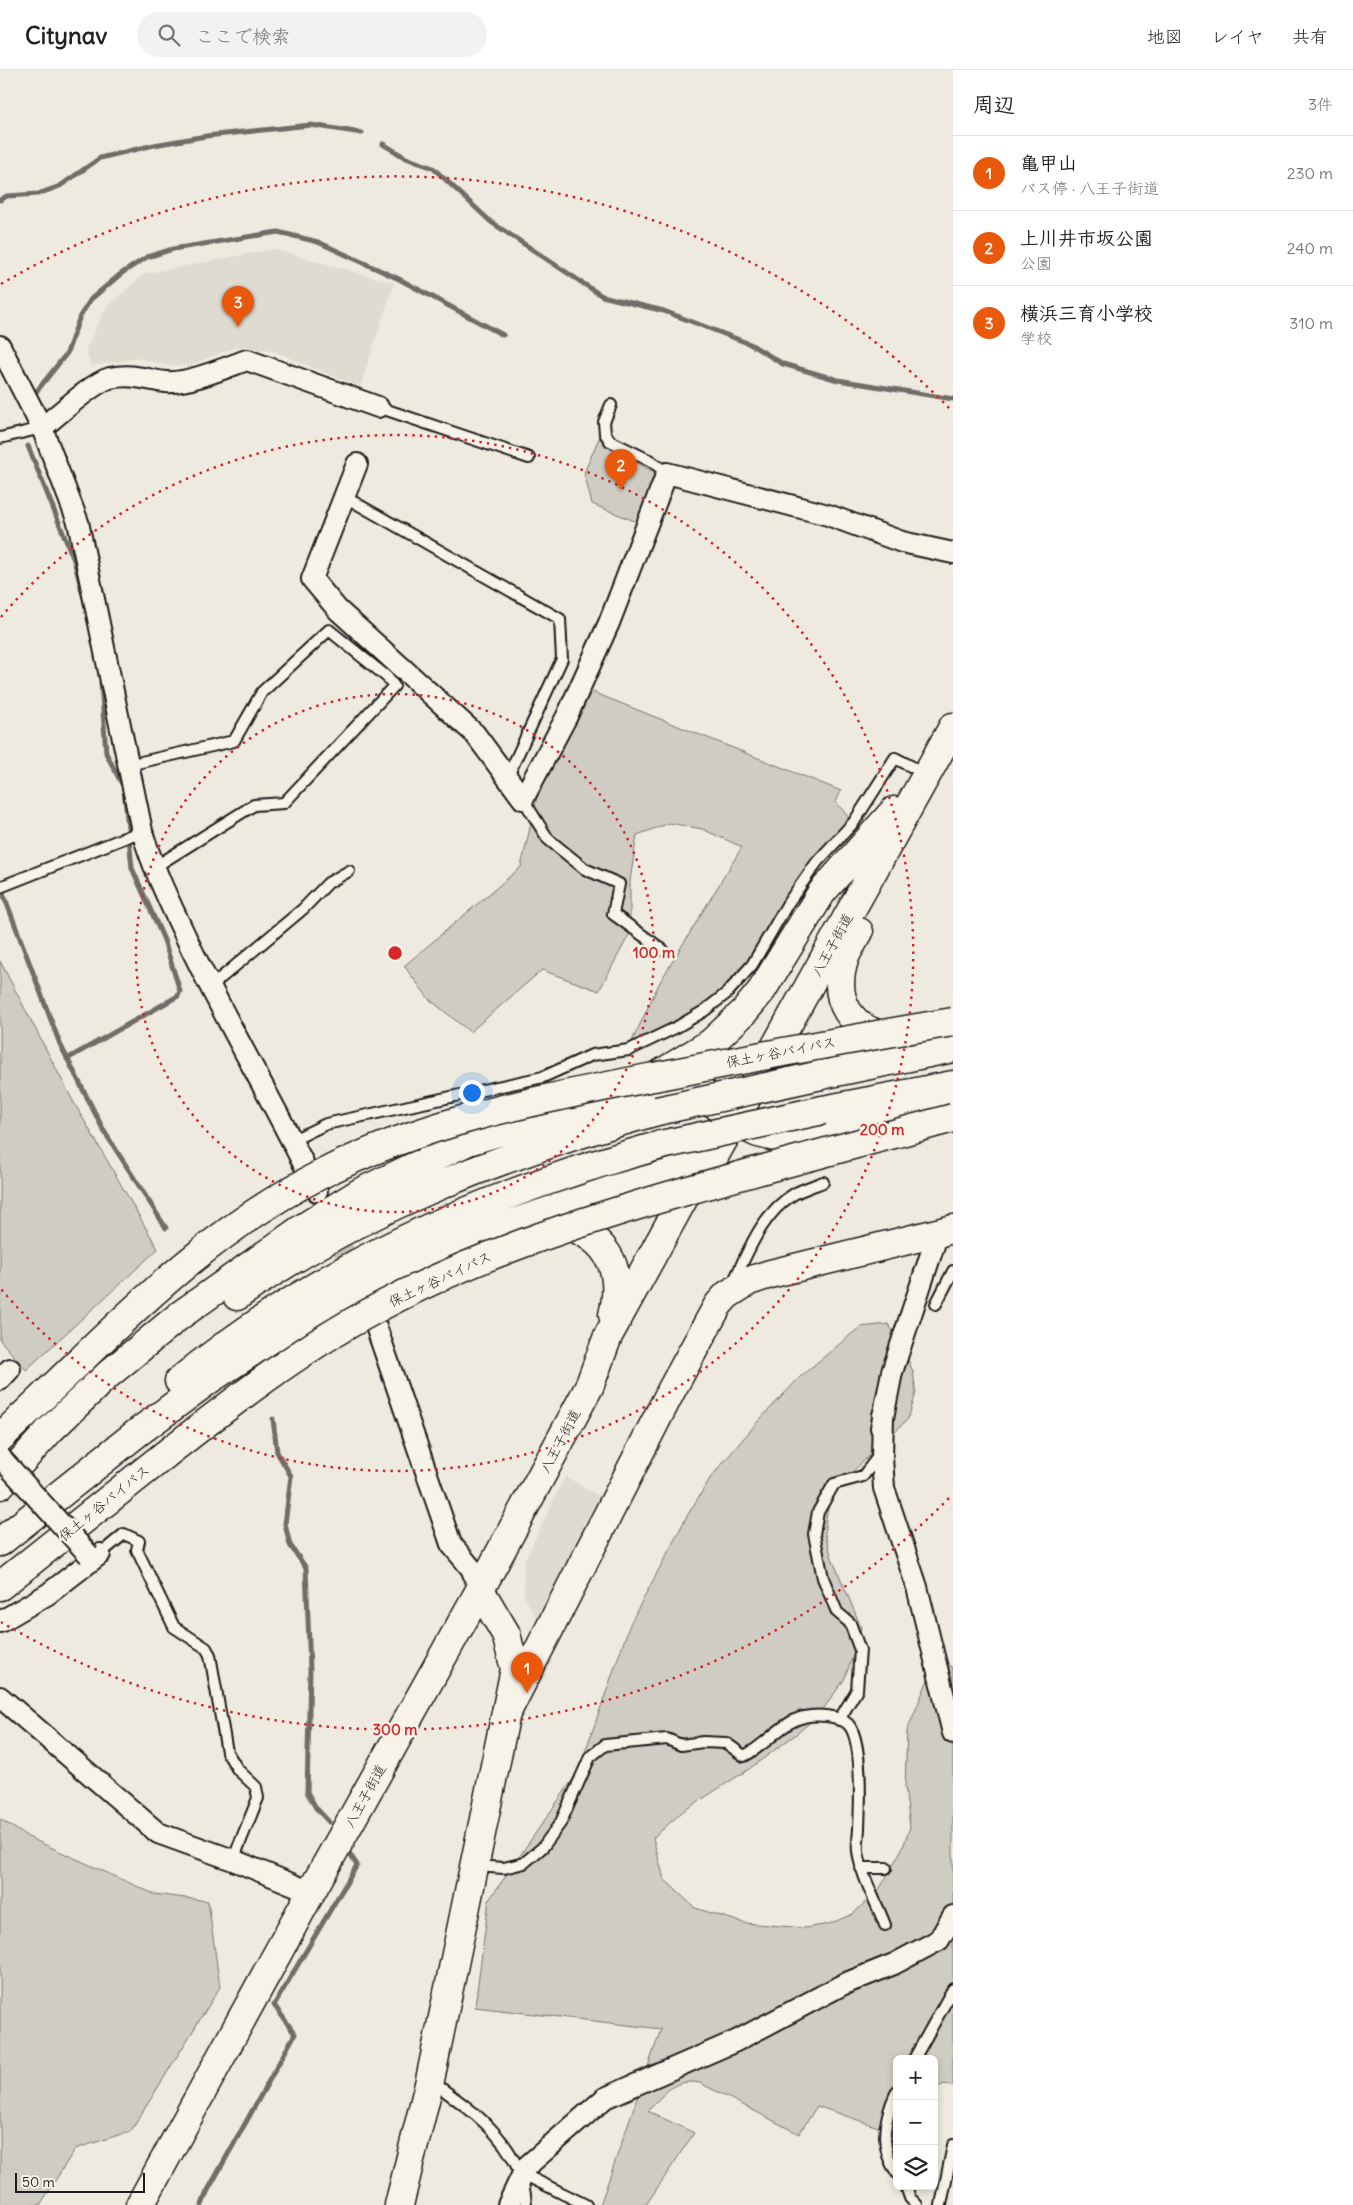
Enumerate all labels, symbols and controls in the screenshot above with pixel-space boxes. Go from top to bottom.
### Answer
search box [137,12,487,57]
text: Citynav [25,20,107,50]
icon: search [155,21,183,49]
text: ここで検索 [195,24,290,48]
text: 地図 [1147,25,1183,48]
text: レイヤ [1211,25,1264,48]
text: 共有 [1292,25,1328,48]
text: 周辺 [973,91,1015,118]
text: 3件 [1308,94,1333,114]
text: 亀甲山 [1020,151,1077,175]
text: 1 [986,163,992,183]
text: 230 m [1287,163,1333,183]
text: バス停 · 八王子街道 [1020,178,1159,198]
text: 上川井市坂公園 [1020,226,1153,250]
text: 2 [985,238,993,258]
text: 240 m [1287,238,1333,258]
text: 公園 [1020,253,1052,273]
pin: 3 [222,286,254,327]
text: 横浜三育小学校 [1020,301,1153,325]
text: 3 [984,313,994,333]
text: 310 m [1289,313,1333,333]
text: 学校 [1020,328,1052,348]
pin: 2 [605,449,637,490]
street label: 八王子街道 [807,910,857,980]
text: 100 m [633,943,675,962]
centre of rings [386,944,404,962]
street label: 保土ヶ谷バイパス [724,1033,838,1071]
your location [459,1080,485,1106]
text: 200 m [860,1120,904,1139]
street label: 保土ヶ谷バイパス [386,1247,494,1311]
street label: 八王子街道 [536,1406,584,1476]
street label: 保土ヶ谷バイパス [55,1461,153,1545]
pin: 1 [511,1652,543,1693]
text: 300 m [373,1720,418,1739]
street label: 八王子街道 [340,1761,390,1831]
map controls [893,2055,938,2190]
button: + [893,2055,938,2100]
button: − [893,2100,938,2145]
button: layers [893,2145,938,2190]
scale bar [15,2170,145,2193]
text: 50 m [22,2173,55,2191]

